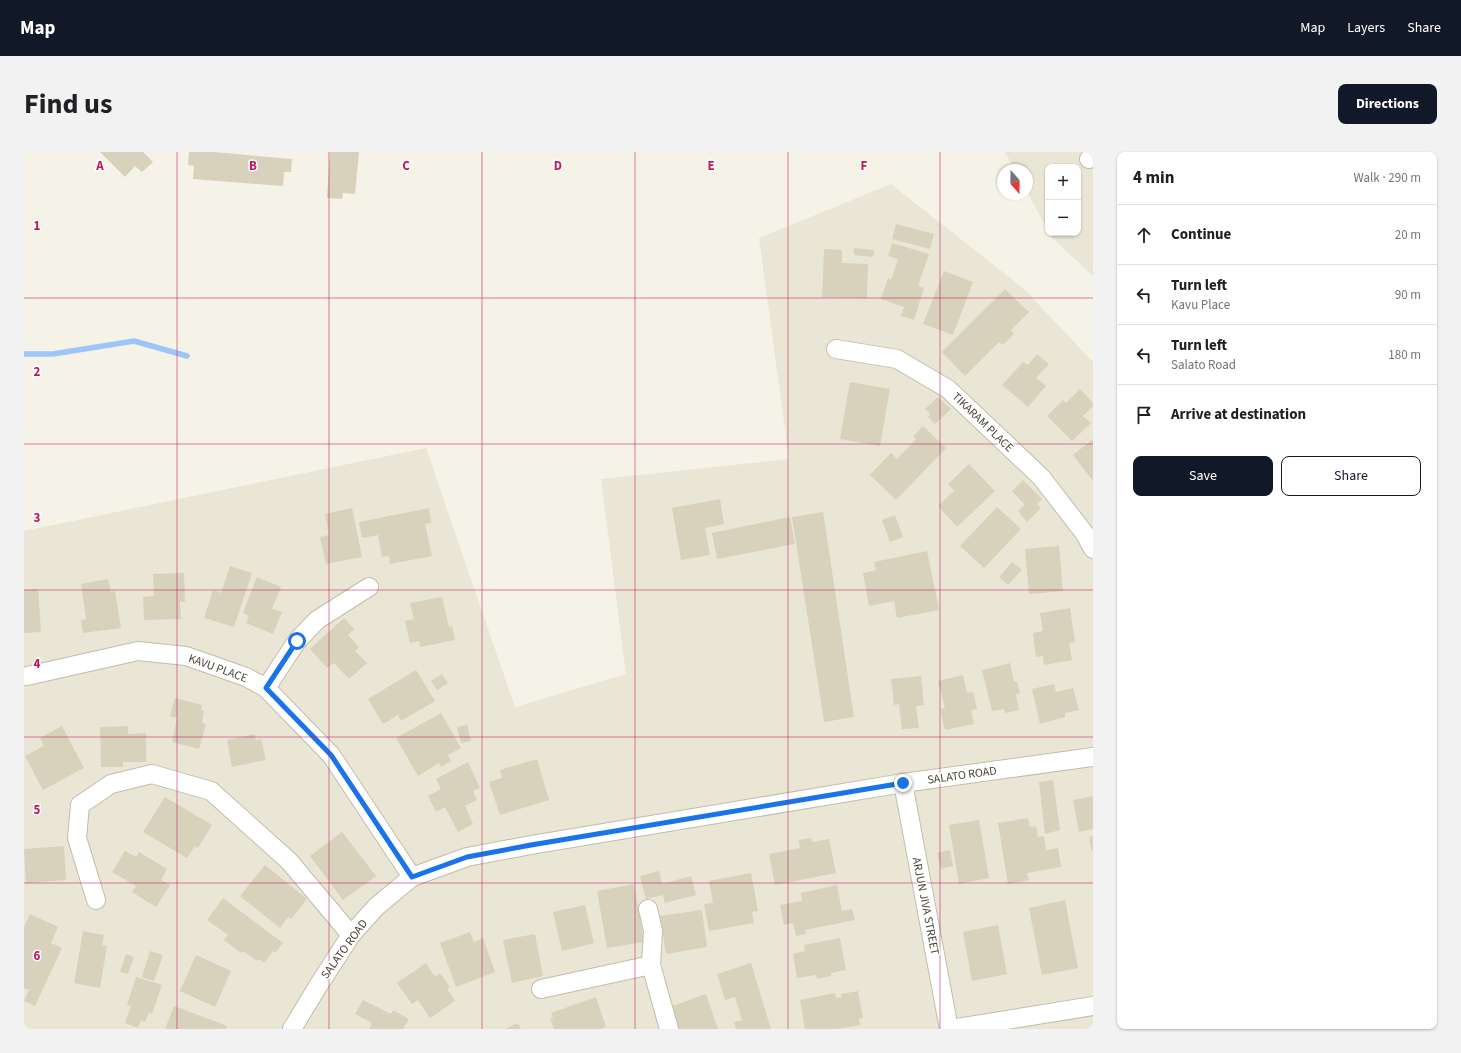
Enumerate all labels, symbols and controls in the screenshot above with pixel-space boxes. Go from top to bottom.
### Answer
text: Map [20,15,55,42]
text: Map [1300,18,1325,38]
text: Layers [1347,18,1385,38]
text: Share [1407,18,1441,38]
text: Find us [24,84,112,124]
button: Directions [1338,84,1437,124]
text: A [95,157,104,175]
text: B [249,157,257,175]
text: C [402,157,410,175]
text: D [554,157,562,175]
text: E [707,157,715,175]
text: F [861,157,868,175]
north arrow [997,164,1033,200]
map controls [1045,164,1081,236]
button: + [1045,164,1081,200]
text: 4 min [1133,166,1174,190]
text: Walk · 290 m [1353,169,1421,187]
button: − [1045,200,1081,236]
text: 1 [34,217,41,235]
icon: ahead [1133,224,1155,246]
text: Continue [1171,224,1231,245]
text: 20 m [1395,226,1421,244]
text: Turn left [1171,275,1227,296]
icon: left [1133,284,1155,306]
text: 90 m [1395,286,1421,304]
text: Kavu Place [1171,296,1230,314]
text: Turn left [1171,335,1227,356]
icon: left [1133,344,1155,366]
text: 180 m [1388,346,1421,364]
text: Salato Road [1171,356,1236,374]
text: 2 [34,363,41,381]
street label: TIKARAM PLACE [948,389,1017,456]
icon: arrive [1133,404,1155,426]
text: Arrive at destination [1171,404,1306,425]
button: Save [1133,456,1273,496]
button: Share [1281,456,1421,496]
text: 3 [34,509,41,527]
route start [288,632,306,650]
street label: KAVU PLACE [186,650,250,687]
text: 4 [34,655,41,673]
street label: SALATO ROAD [926,762,998,789]
route end [894,774,912,792]
text: 5 [34,801,41,819]
street label: ARJUN JIVA STREET [908,856,943,957]
street label: SALATO ROAD [317,916,372,983]
text: 6 [34,947,41,965]

